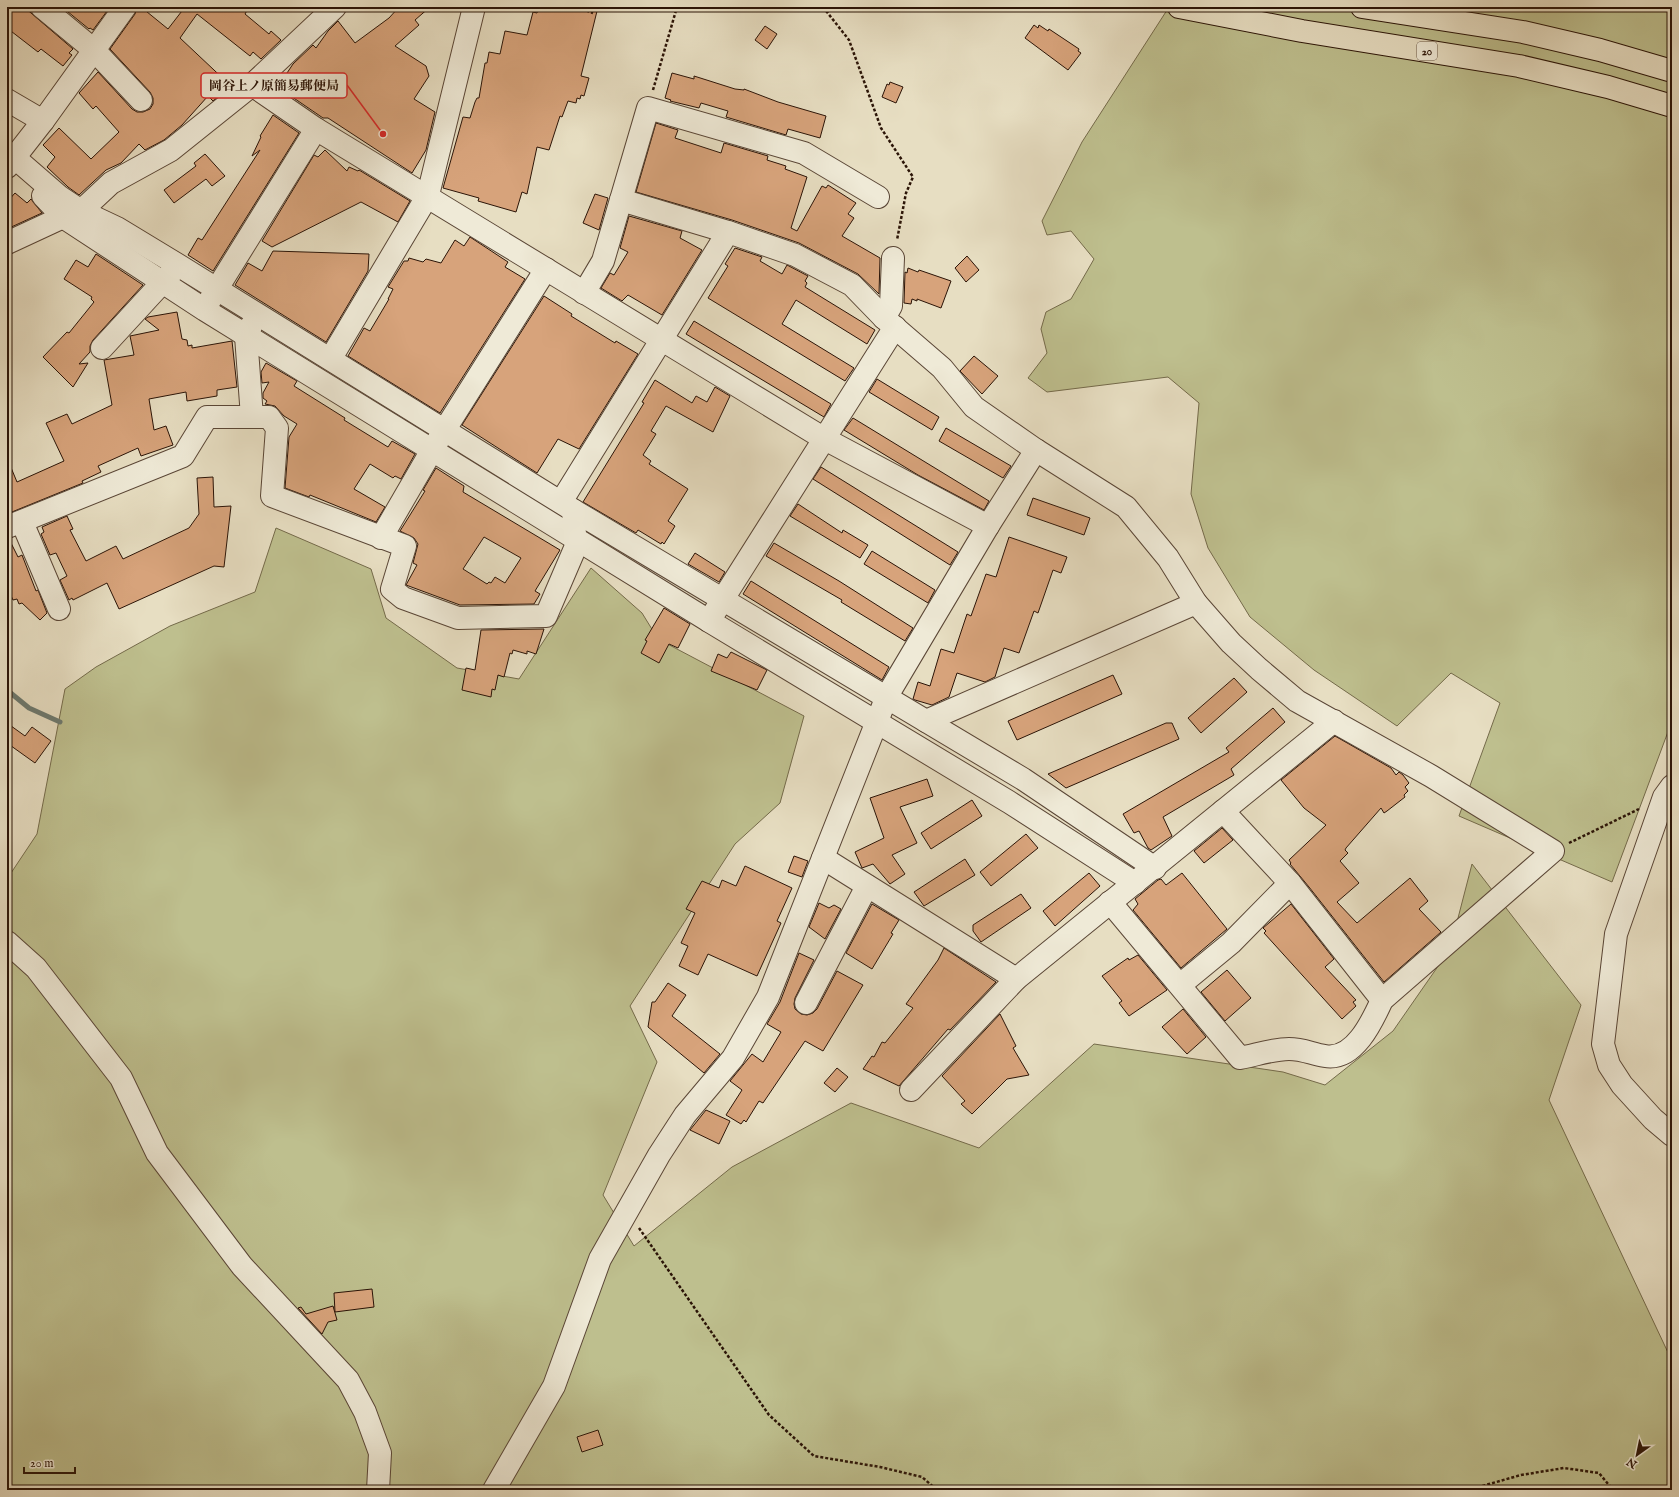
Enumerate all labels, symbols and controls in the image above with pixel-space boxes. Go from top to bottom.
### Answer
road number: 20 [1417,42,1437,60]
callout: 岡谷上ノ原簡易郵便局 [201,73,347,98]
text: 岡谷上ノ原簡易郵便局 [209,78,339,95]
north arrow [1617,1435,1657,1475]
scale bar [24,1449,75,1475]
text: N [1624,1454,1641,1472]
text: 20 m [30,1456,53,1471]

